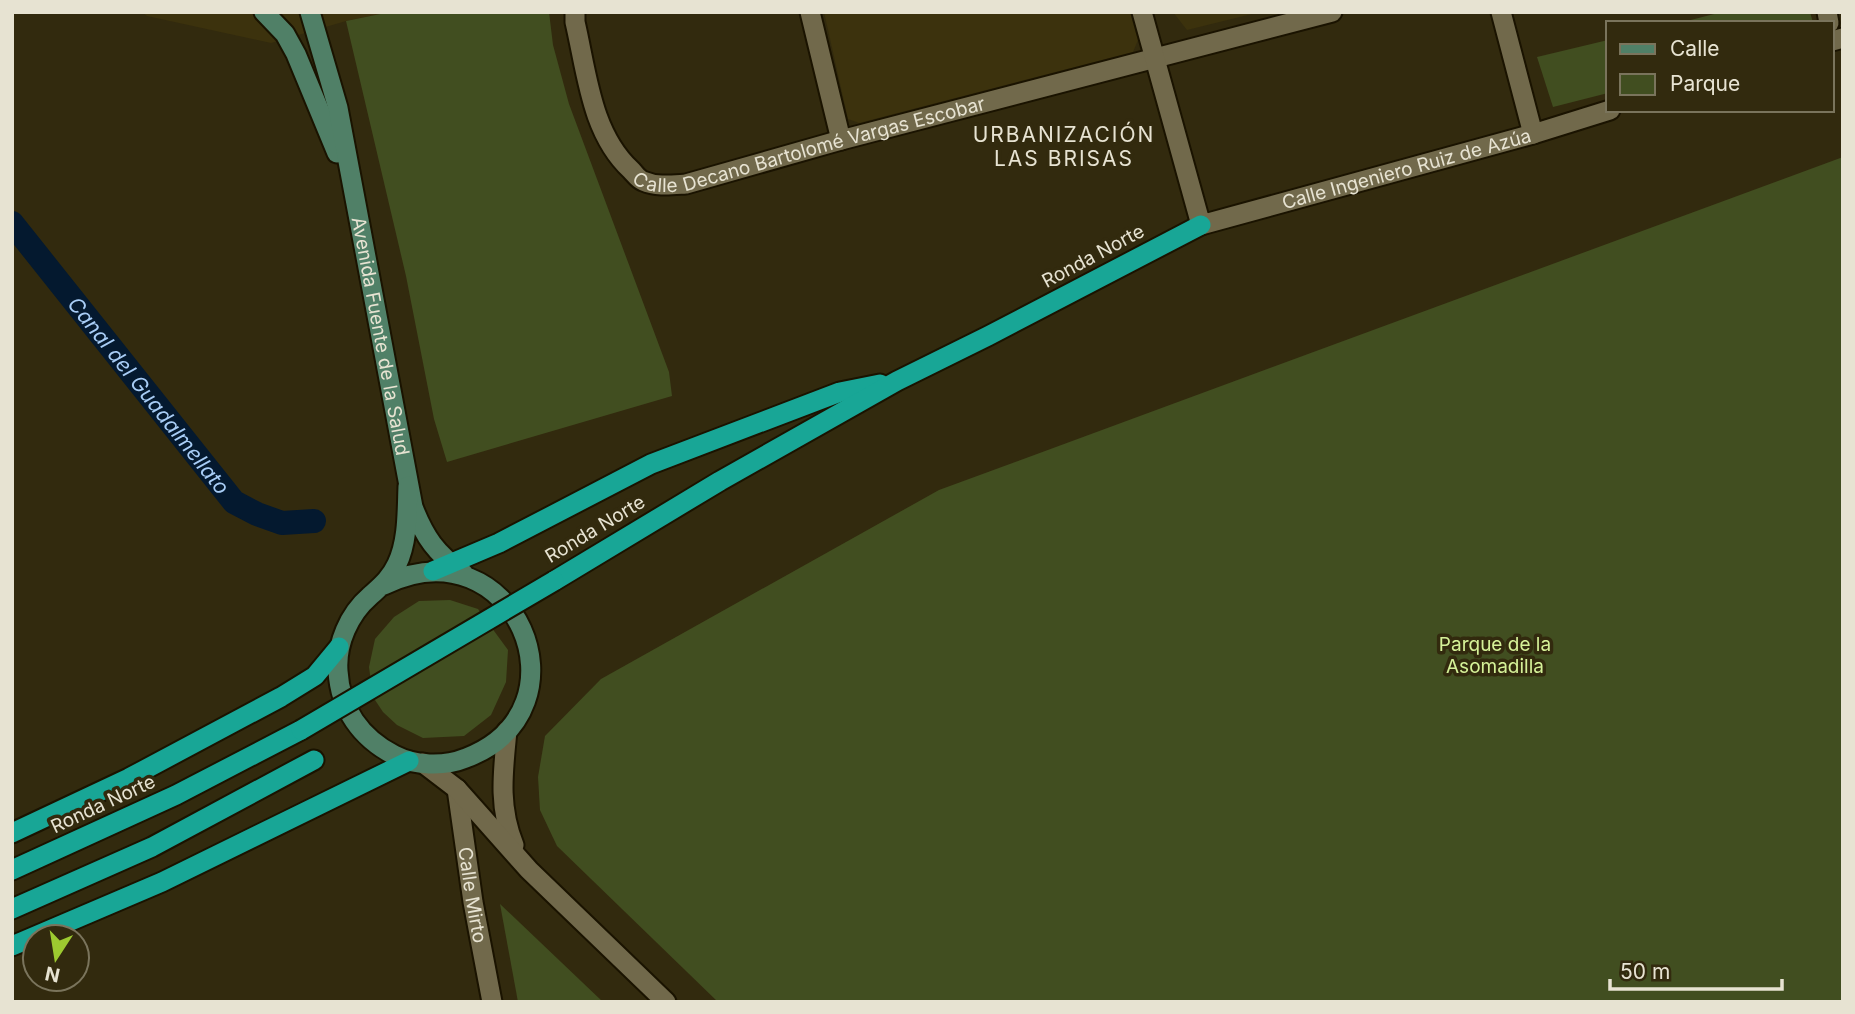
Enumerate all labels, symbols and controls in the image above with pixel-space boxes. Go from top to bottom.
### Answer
legend [1606,21,1834,112]
text: Calle [1670,36,1720,61]
text: Parque [1670,71,1740,96]
street label: Calle Decano Bartolomé Vargas Escobar [629,91,987,197]
district label: URBANIZACIÓN LAS BRISAS [973,121,1155,171]
street label: Calle Ingeniero Ruiz de Azúa [1279,124,1534,214]
street label: Avenida Fuente de la Salud [347,215,415,457]
street label: Ronda Norte [1038,219,1148,293]
water label: Canal del Guadalmellato [63,291,235,499]
street label: Ronda Norte [541,490,649,568]
park label: Parque de la Asomadilla [1439,633,1551,678]
street label: Ronda Norte [47,770,159,838]
street label: Calle Mirto [454,845,492,945]
north arrow [21,923,91,993]
scale bar [1610,948,1782,992]
text: 50 m [1620,959,1670,984]
text: N [43,961,62,987]

